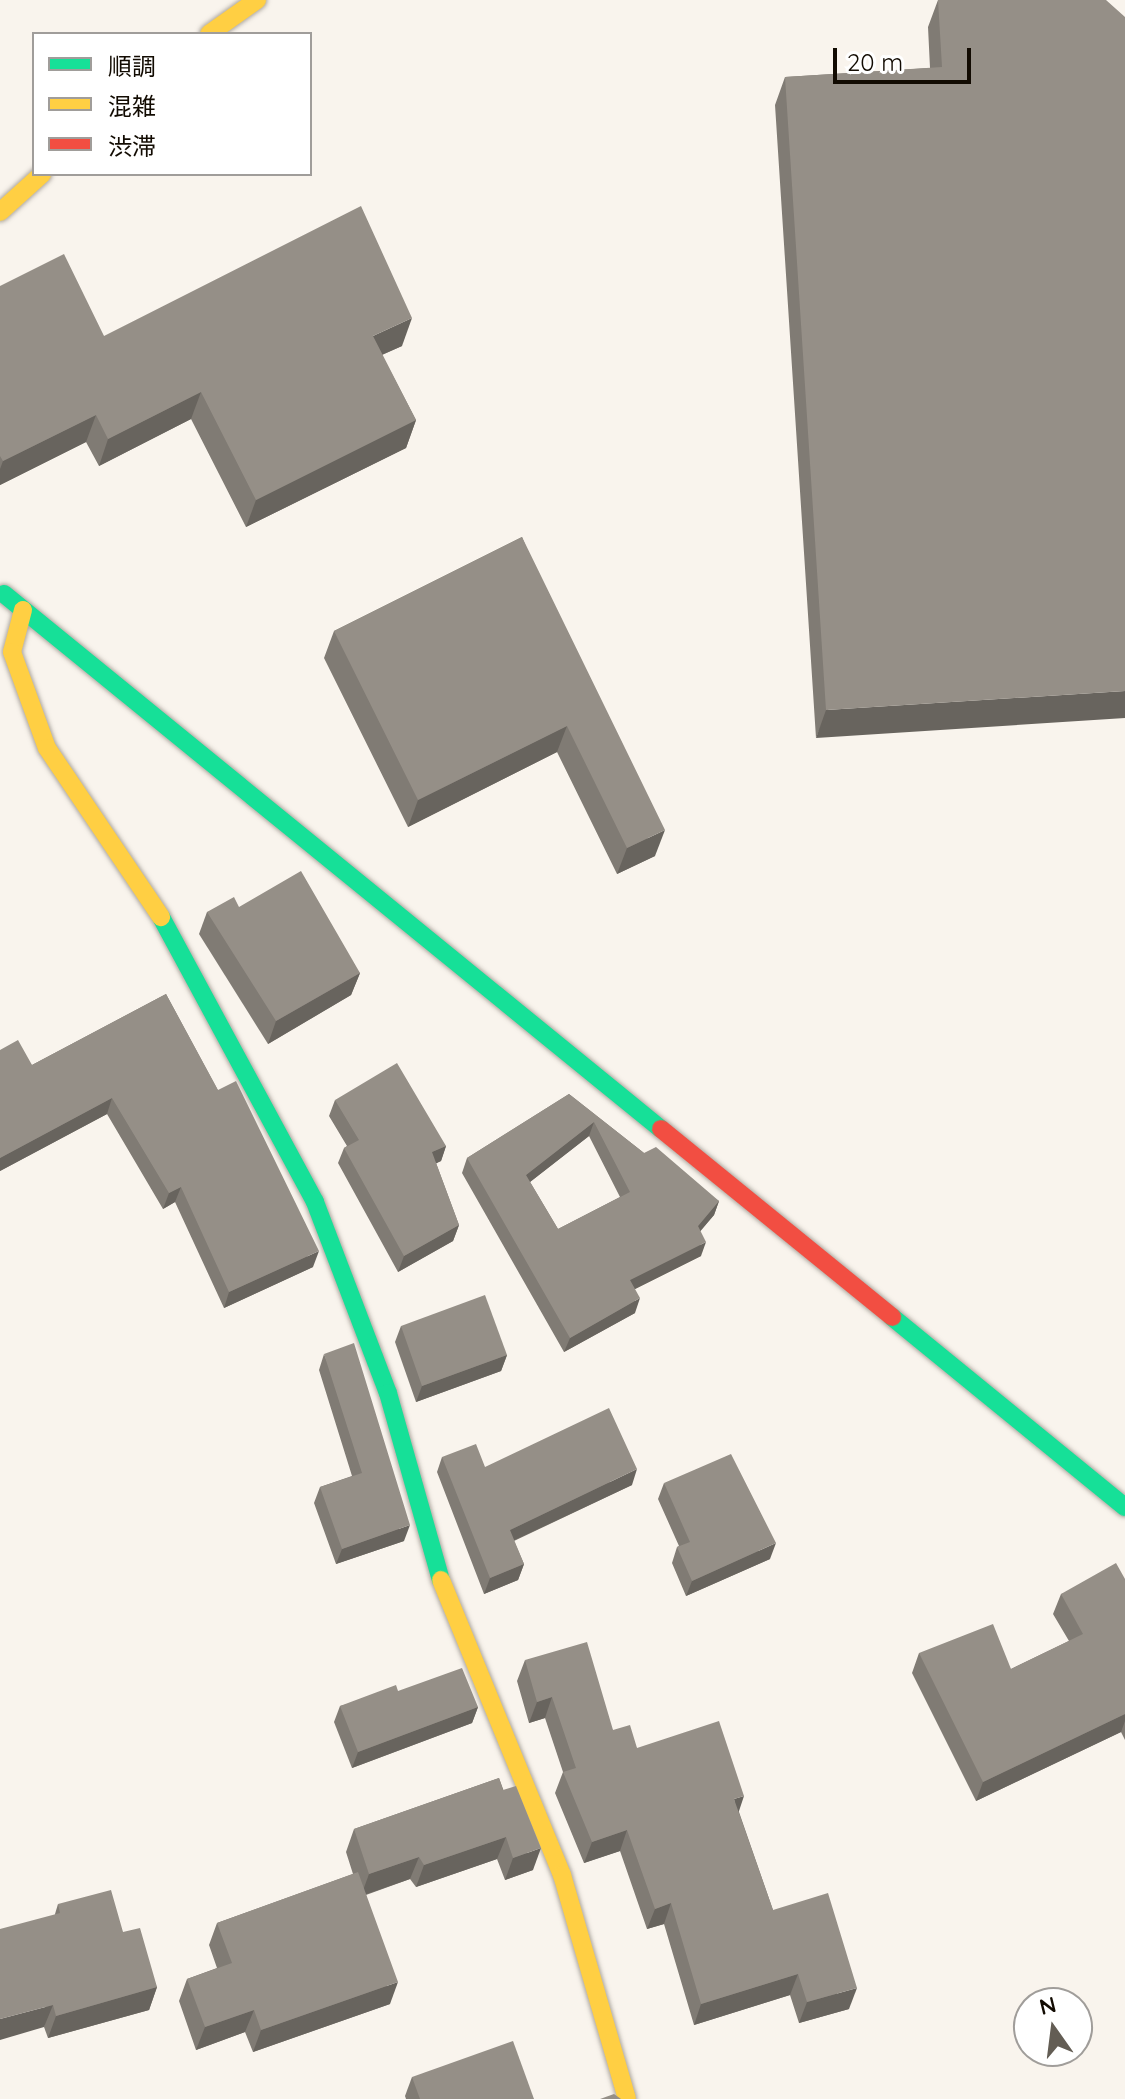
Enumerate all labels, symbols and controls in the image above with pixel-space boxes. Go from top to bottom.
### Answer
legend [32,32,312,176]
scale bar [837,32,975,82]
text: 20 m [847,47,903,77]
text: 順調 [108,51,156,81]
text: 混雑 [108,91,156,121]
text: 渋滞 [108,131,156,161]
north arrow [1013,1987,1093,2067]
text: N [1036,1990,1059,2021]

